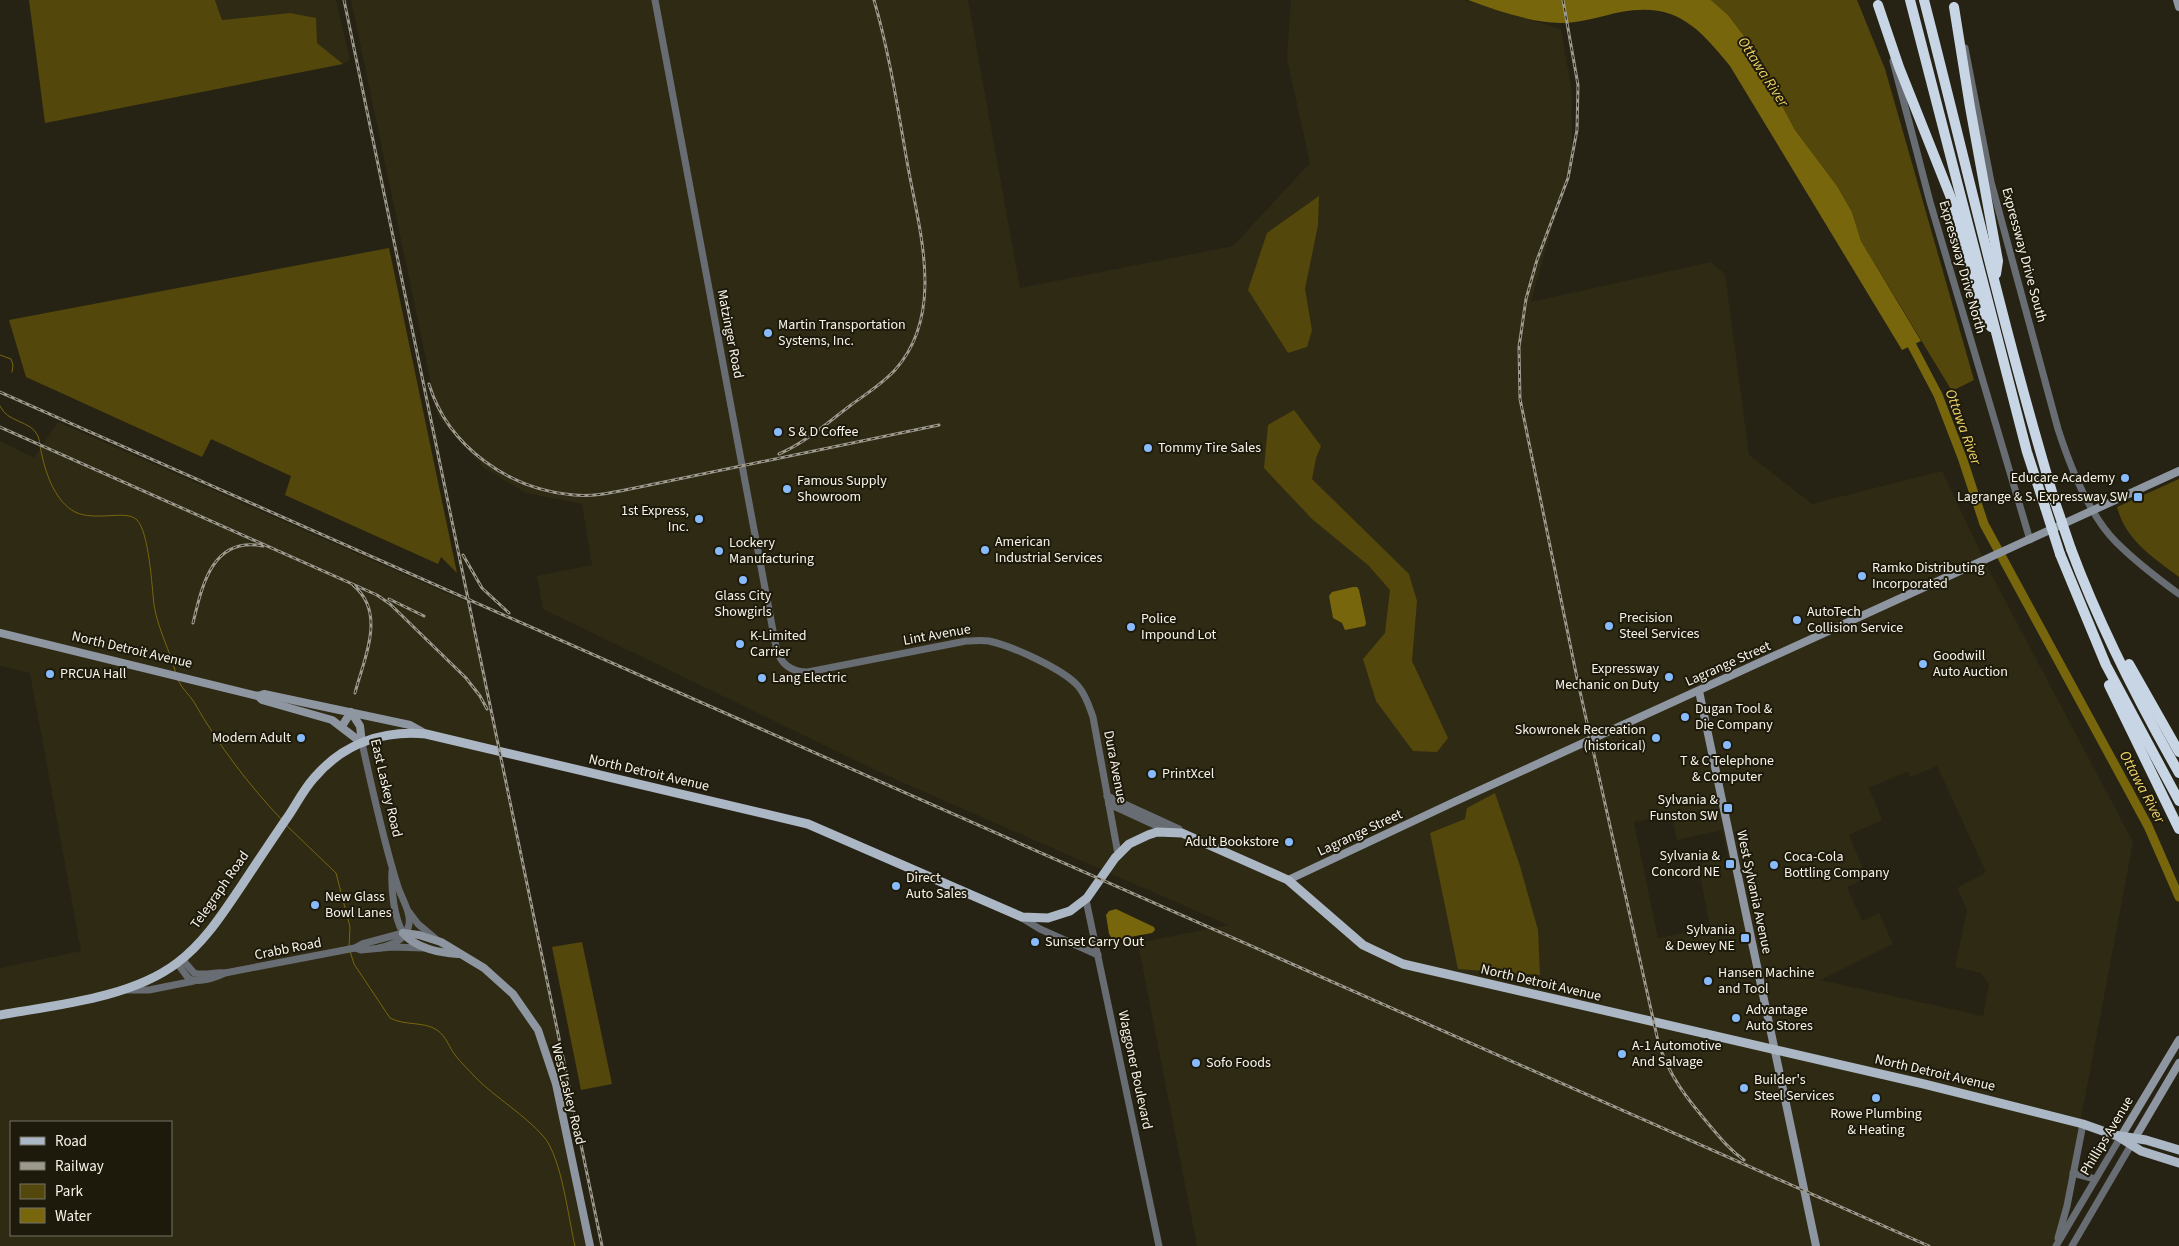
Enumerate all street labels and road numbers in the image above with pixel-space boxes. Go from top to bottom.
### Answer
street label: Expressway Drive South [1996,185,2052,325]
street label: Expressway Drive North [1933,198,1991,336]
street label: Matzinger Road [712,288,748,380]
street label: Lint Avenue [901,619,973,651]
street label: North Detroit Avenue [70,626,194,674]
street label: Lagrange Street [1682,636,1774,692]
street label: Dura Avenue [1098,729,1132,805]
street label: East Laskey Road [365,737,407,839]
street label: North Detroit Avenue [587,749,711,797]
street label: Lagrange Street [1314,804,1406,861]
street label: West Sylvania Avenue [1731,828,1777,956]
street label: Telegraph Road [186,847,254,933]
street label: Crabb Road [253,933,323,965]
street label: North Detroit Avenue [1479,959,1603,1007]
street label: Waggoner Boulevard [1113,1009,1157,1131]
street label: West Laskey Road [546,1041,590,1147]
street label: North Detroit Avenue [1873,1049,1997,1097]
street label: Phillips Avenue [2075,1093,2139,1179]

